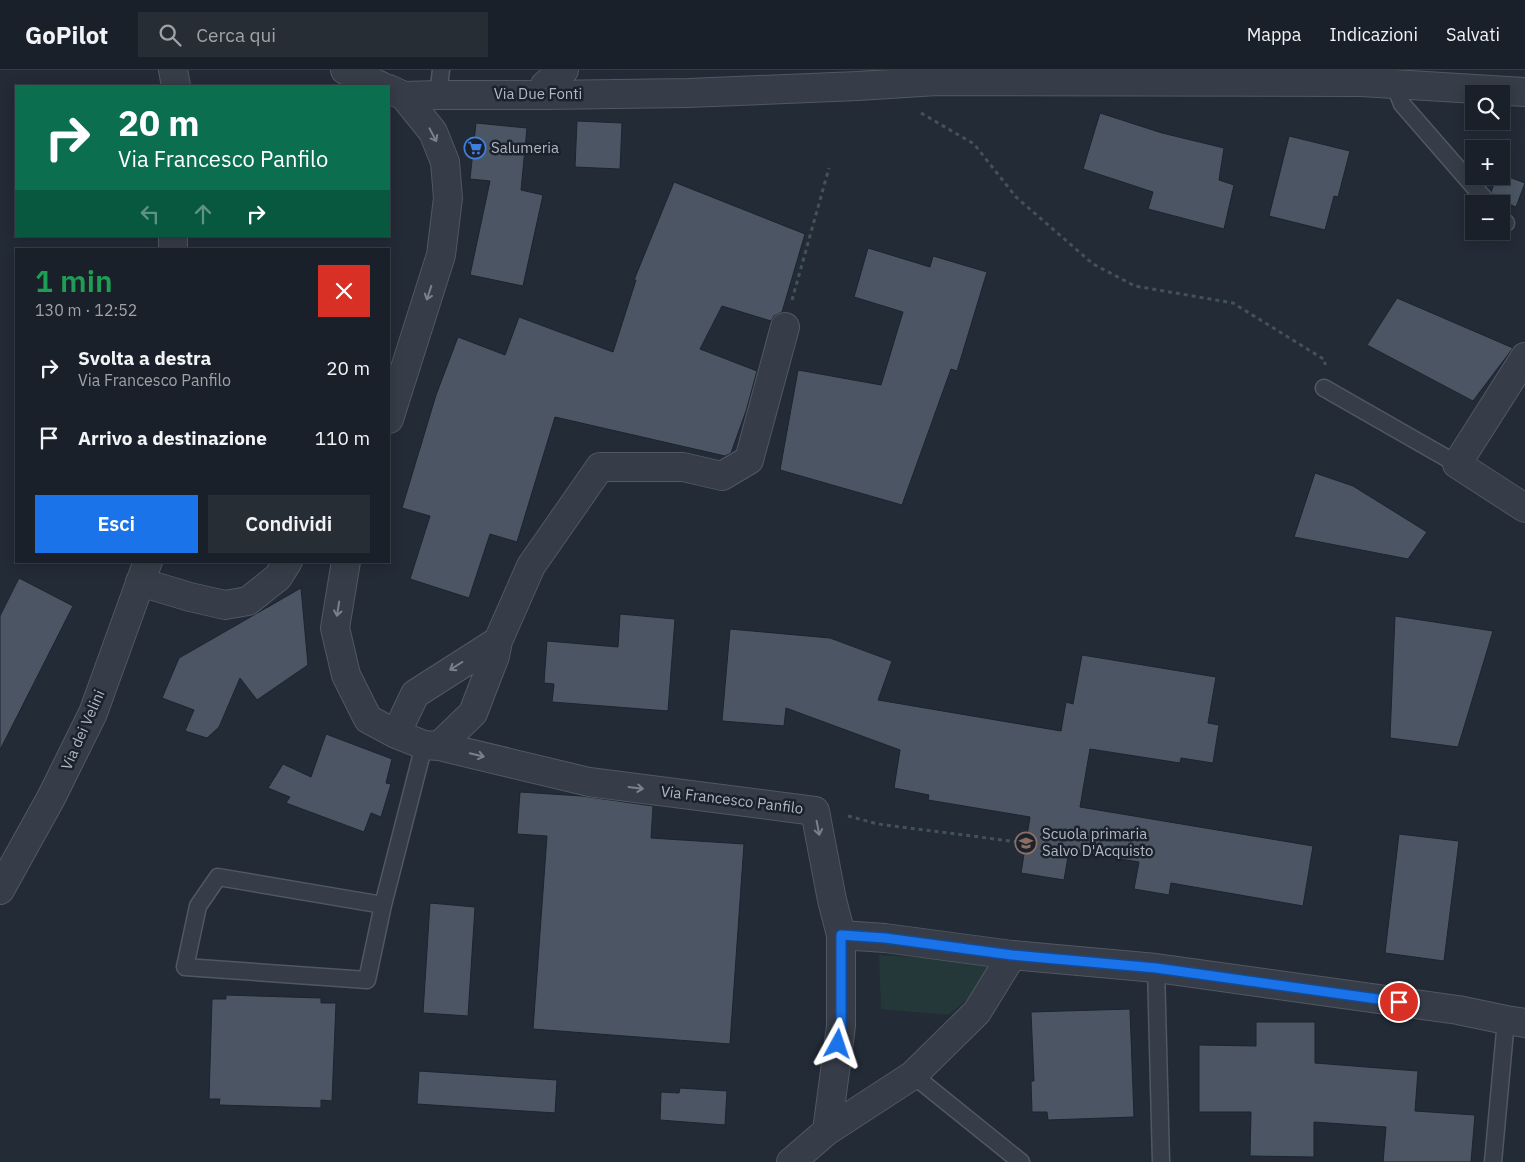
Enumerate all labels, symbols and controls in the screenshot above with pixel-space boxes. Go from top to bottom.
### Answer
search box [138,12,488,57]
text: GoPilot [25,19,108,51]
icon: search [156,21,184,49]
text: Cerca qui [196,23,276,47]
text: Mappa [1247,23,1301,46]
text: Indicazioni [1329,23,1418,46]
text: Salvati [1446,23,1500,46]
street label: Via Due Fonti [494,84,582,103]
map controls [1465,85,1510,240]
button: search [1465,85,1510,130]
text: 20 m [118,100,200,146]
icon: right [35,105,100,170]
one-way arrow [428,128,438,143]
supermarket icon: Salumeria [463,136,487,160]
place label: Salumeria [491,138,559,157]
button: + [1465,140,1510,185]
text: Via Francesco Panfilo [118,144,328,173]
button: − [1465,195,1510,240]
icon: left [136,200,164,228]
icon: ahead [189,200,217,228]
icon: right [242,200,270,228]
text: 1 min [35,261,113,300]
button: close [318,265,370,317]
one-way arrow [424,284,434,300]
text: 130 m · 12:52 [35,300,137,320]
text: Svolta a destra [78,346,211,370]
icon: right [35,354,63,382]
text: 20 m [326,356,370,380]
text: Via Francesco Panfilo [78,370,231,390]
icon: arrive [35,424,63,452]
text: Arrivo a destinazione [78,426,267,450]
text: 110 m [315,426,370,450]
button: Esci [35,495,198,553]
button: Condividi [208,495,370,553]
one-way arrow [333,601,343,617]
one-way arrow [450,662,464,672]
street label: Via dei Velini [56,687,109,773]
one-way arrow [469,751,485,760]
street label: Via Francesco Panfilo [660,781,804,818]
one-way arrow [628,783,644,793]
one-way arrow [814,819,824,835]
place label: Scuola primaria Salvo D'Acquisto [1042,824,1154,860]
school or university icon: Scuola primaria Salvo D'Acquisto [1014,831,1038,855]
pin [1378,981,1420,1023]
icon: arrive [1385,988,1413,1016]
position arrow [811,1017,863,1069]

